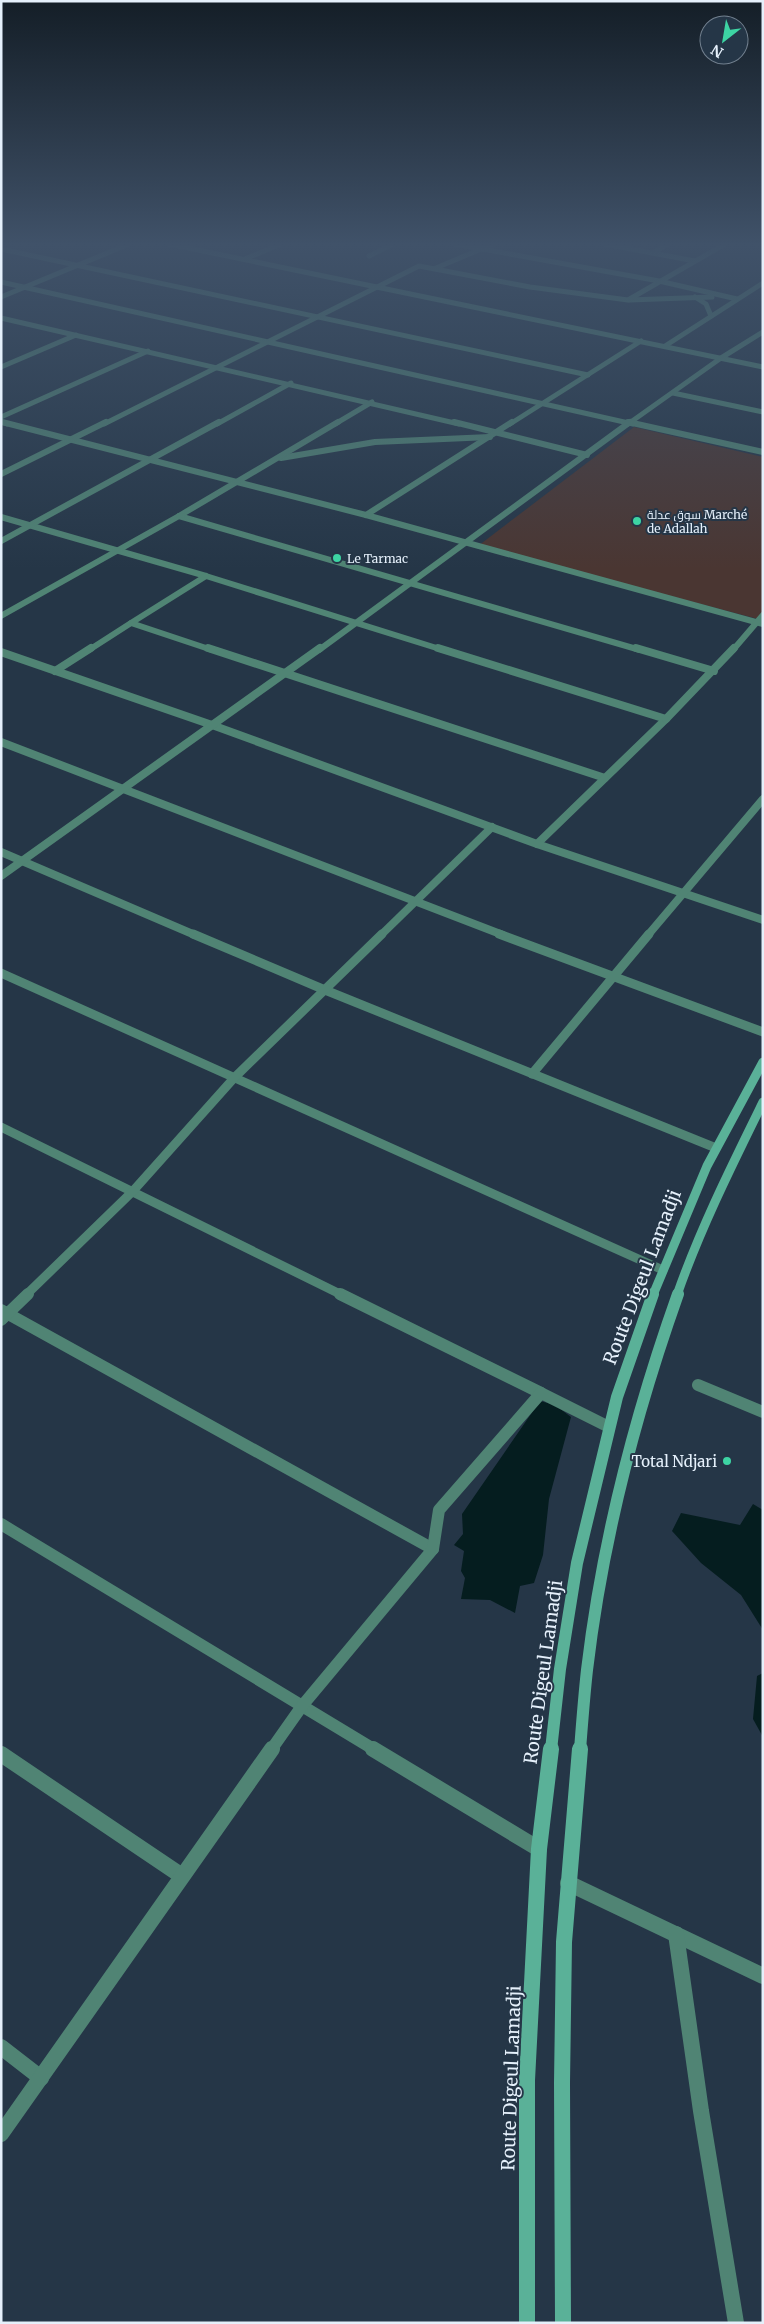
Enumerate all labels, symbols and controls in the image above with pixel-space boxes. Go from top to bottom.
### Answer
north arrow [699,15,749,65]
text: N [708,41,727,62]
place label: سوق عدلة Marché de Adallah [647,507,747,536]
marker: سوق عدلة Marché de Adallah [631,515,643,527]
place label: Le Tarmac [347,551,408,566]
marker: Le Tarmac [331,552,343,564]
street label: Route Digeul Lamadji [598,1186,686,1368]
place label: Total Ndjari [631,1452,717,1471]
marker: Total Ndjari [721,1455,733,1467]
street label: Route Digeul Lamadji [519,1578,567,1765]
street label: Route Digeul Lamadji [496,1985,526,2171]

